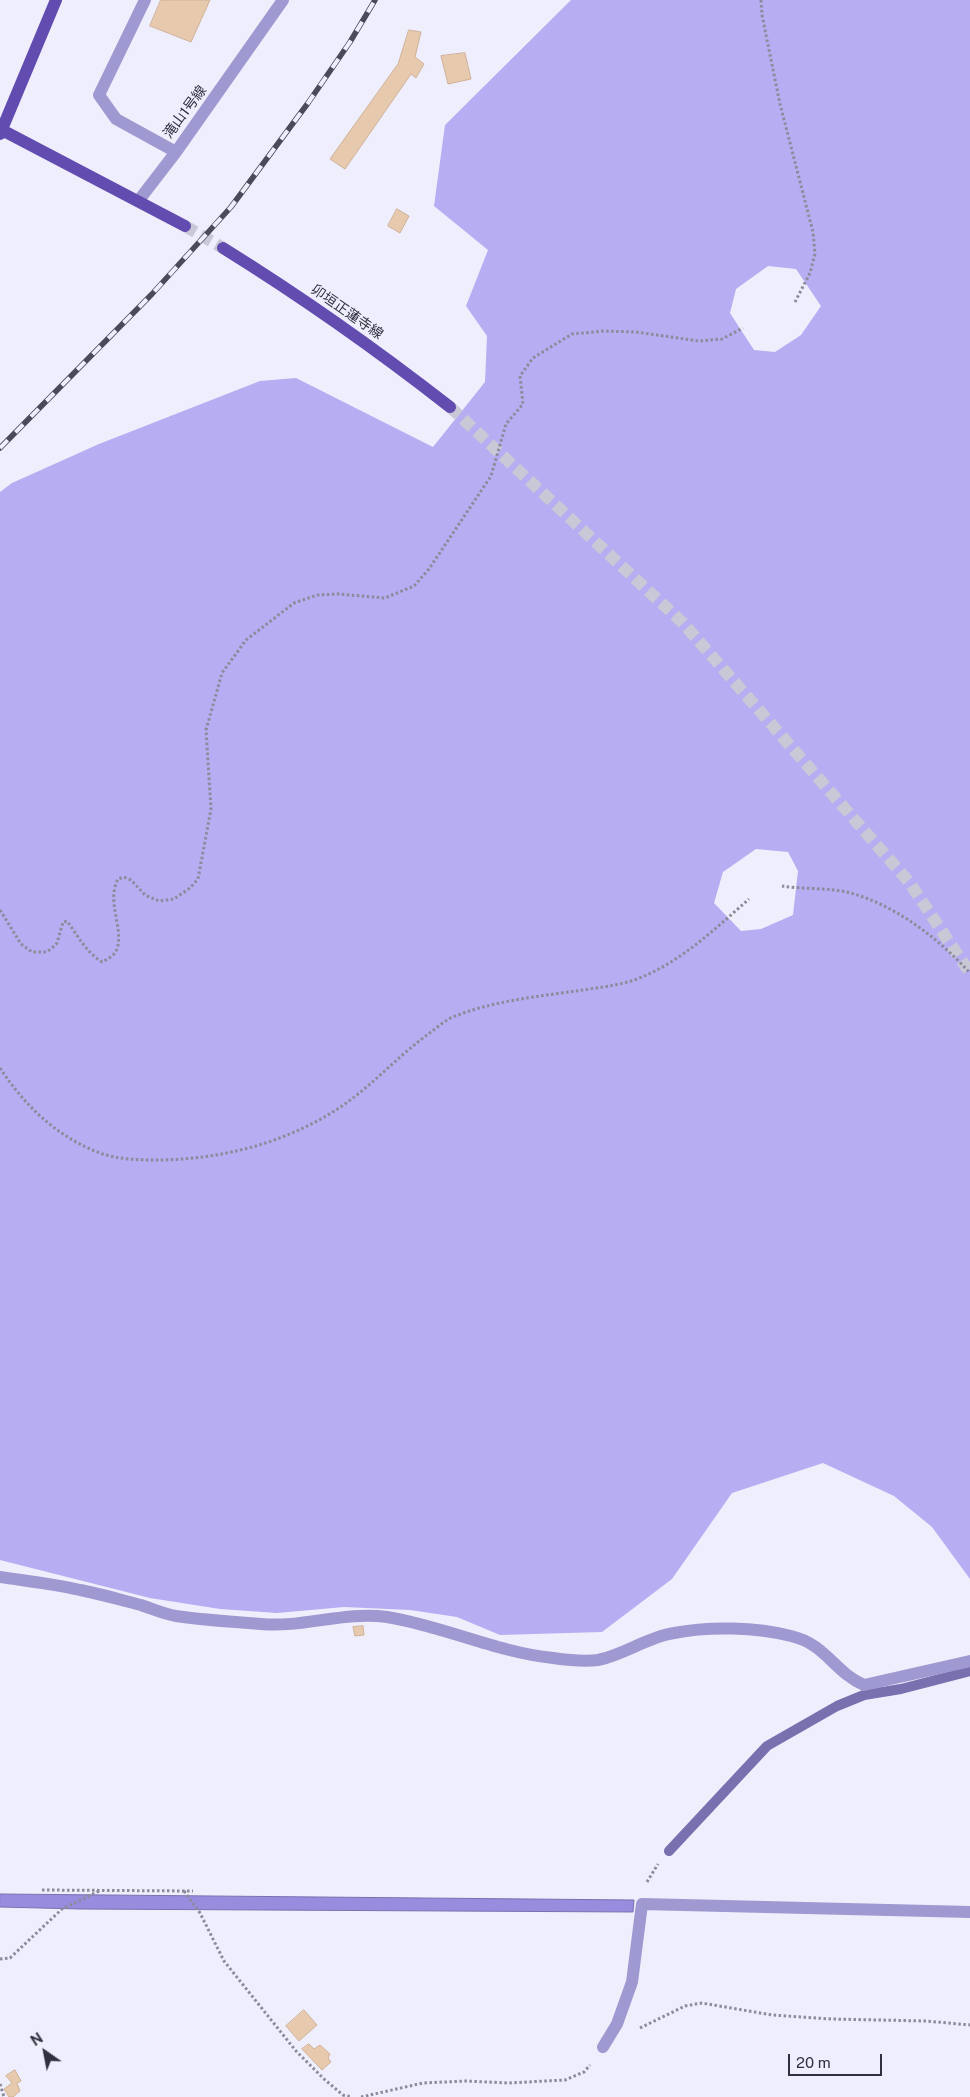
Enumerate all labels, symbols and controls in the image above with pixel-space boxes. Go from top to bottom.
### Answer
street label: 滝山1号線 [160,82,210,142]
street label: 卯垣正蓮寺線 [308,281,386,343]
north arrow [20,2027,70,2077]
text: N [28,2030,46,2049]
scale bar [790,2044,884,2076]
text: 20 m [796,2054,831,2071]

